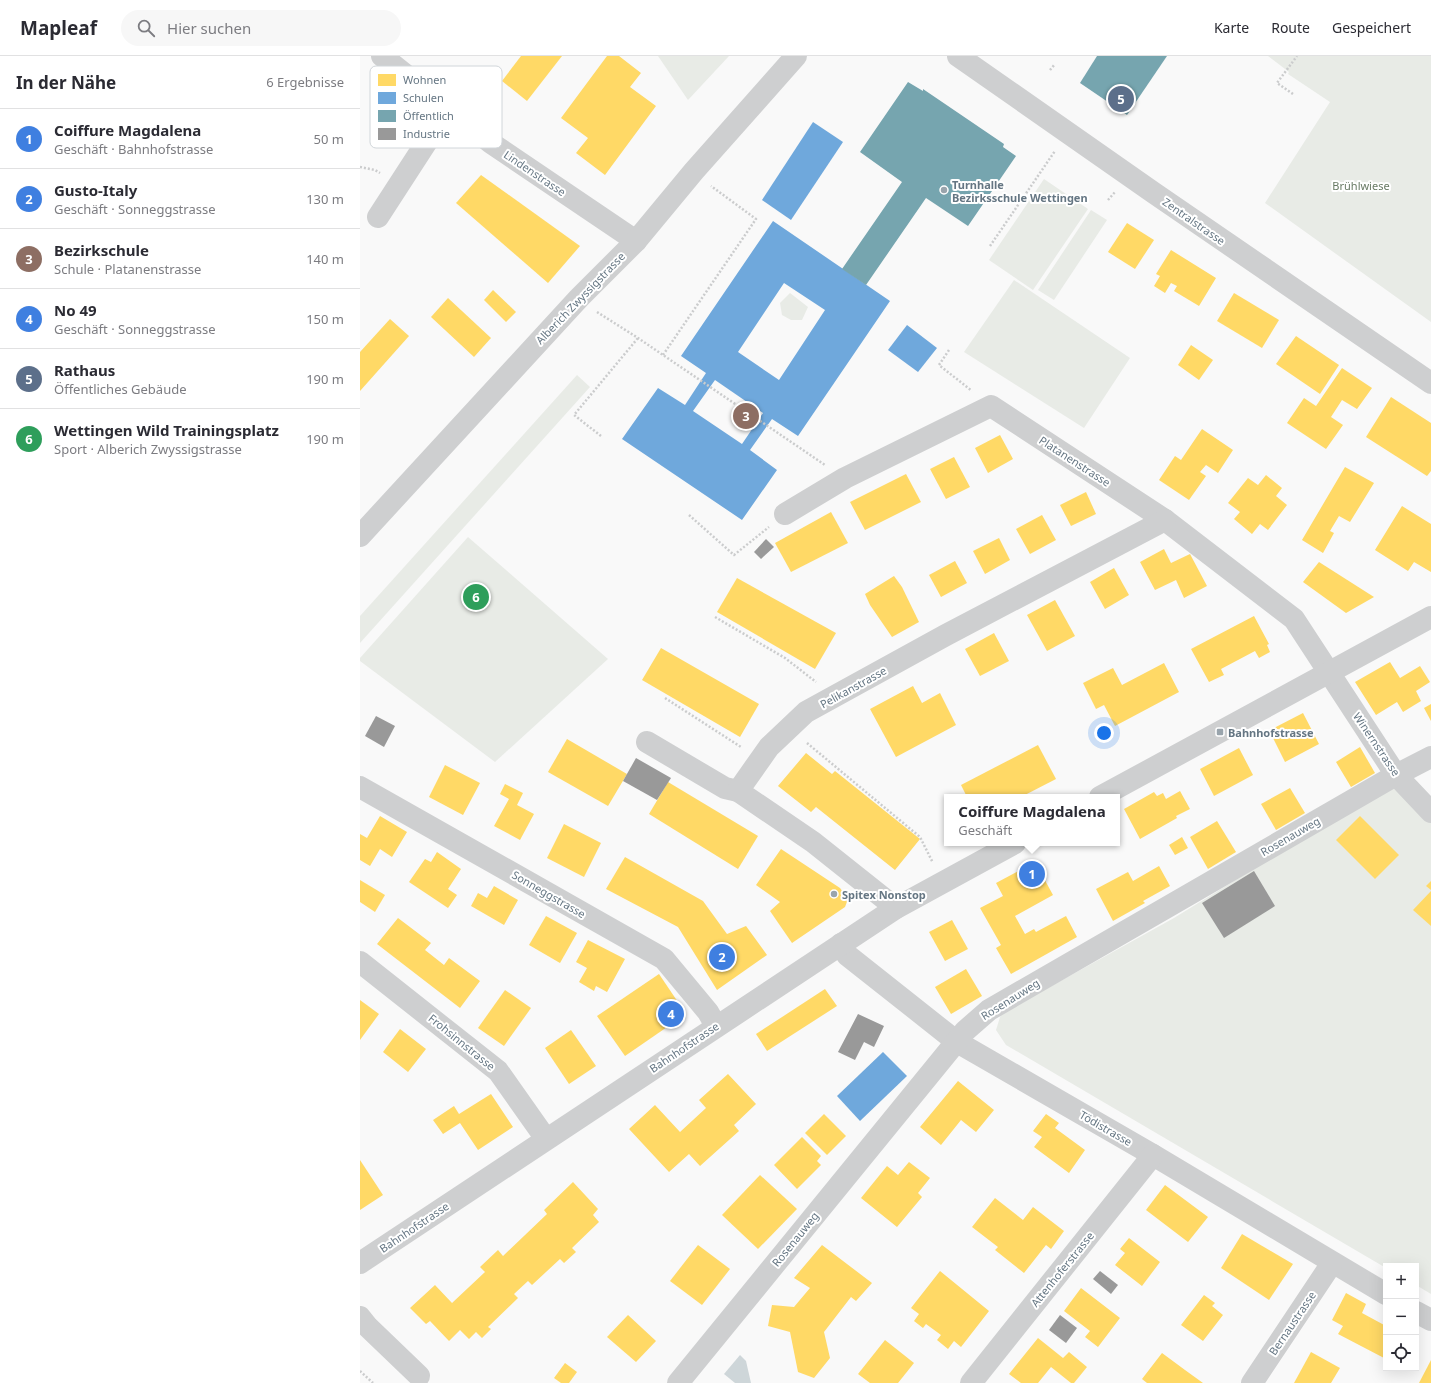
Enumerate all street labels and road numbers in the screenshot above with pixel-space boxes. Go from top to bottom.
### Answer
street label: Lindenstrasse [501,147,569,199]
street label: Zentralstrasse [1160,194,1228,248]
street label: Alberich Zwyssigstrasse [532,249,628,347]
street label: Platanenstrasse [1036,432,1114,490]
street label: Pelikanstrasse [817,663,889,711]
street label: Winernstrasse [1350,709,1404,779]
street label: Rosenauweg [1258,813,1322,859]
street label: Sonneggstrasse [510,867,588,921]
street label: Rosenauweg [978,975,1042,1023]
street label: Frohsinnstrasse [426,1010,498,1074]
street label: Bahnhofstrasse [646,1018,722,1076]
street label: Tödistrasse [1077,1107,1135,1149]
street label: Bahnhofstrasse [376,1198,452,1256]
street label: Rosenauweg [768,1208,822,1270]
street label: Attenhoferstrasse [1027,1228,1097,1310]
street label: Bernaustrasse [1265,1288,1319,1358]

